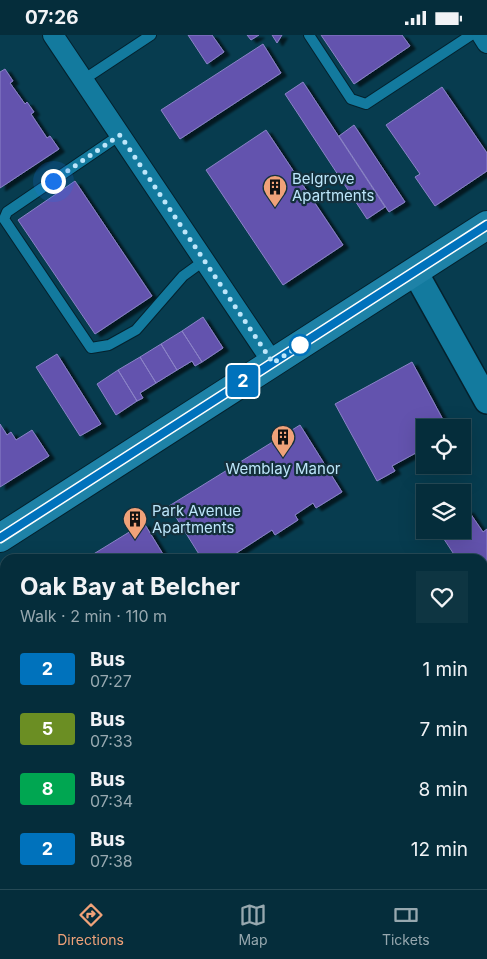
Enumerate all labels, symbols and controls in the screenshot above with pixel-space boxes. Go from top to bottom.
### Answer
text: 07:26 [25,6,79,29]
your location [41,169,66,194]
place label: Belgrove Apartments [292,169,374,205]
building icon: Belgrove Apartments [262,174,288,208]
unlabelled marker [289,334,311,356]
line badge: 2 [227,365,259,397]
text: 2 [237,370,249,391]
map controls [416,419,471,539]
button: locate [416,419,471,474]
building icon: Wemblay Manor [270,424,296,458]
place label: Wemblay Manor [225,459,341,478]
button: layers [416,484,471,539]
place label: Park Avenue Apartments [152,501,241,537]
building icon: Park Avenue Apartments [122,506,148,540]
button: heart [416,571,468,623]
text: Oak Bay at Belcher [20,572,240,601]
text: Walk · 2 min · 110 m [20,606,167,626]
text: Bus [90,648,125,671]
text: 2 [42,658,53,679]
text: 1 min [422,658,468,681]
text: 07:27 [90,671,132,691]
text: Bus [90,708,125,731]
text: 5 [42,718,53,739]
text: 7 min [419,718,468,741]
text: 07:33 [90,731,133,751]
text: Bus [90,768,125,791]
text: 8 [42,778,53,799]
text: 8 min [418,778,468,801]
text: 07:34 [90,791,133,811]
text: Bus [90,828,125,851]
text: 2 [42,838,53,859]
text: 12 min [411,838,468,861]
text: 07:38 [90,851,133,871]
tab: Directions [57,901,124,948]
tab: Map [238,901,267,948]
tab: Tickets [382,901,430,948]

